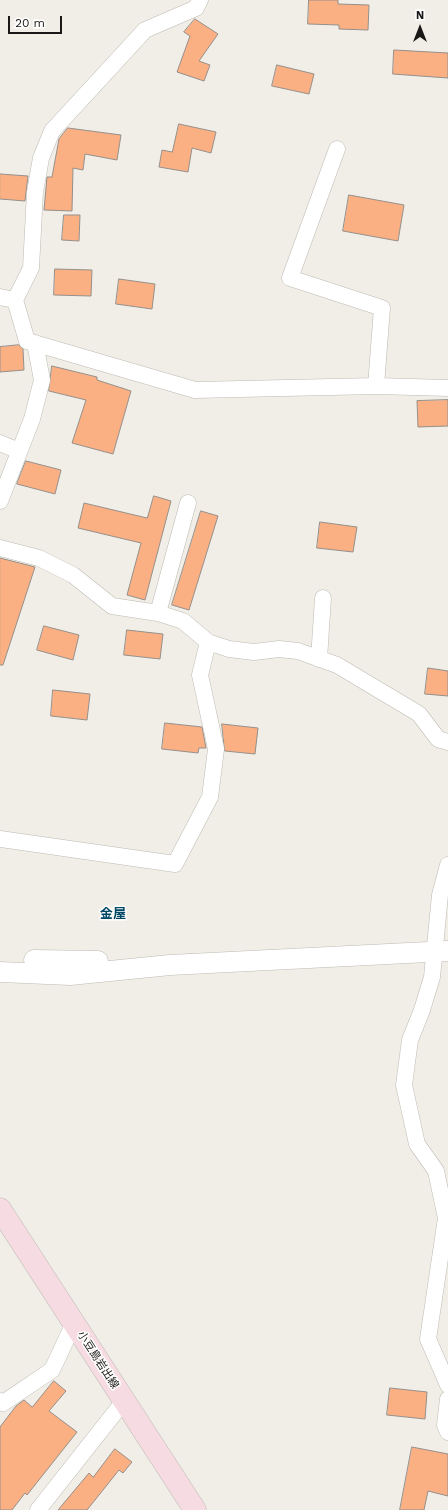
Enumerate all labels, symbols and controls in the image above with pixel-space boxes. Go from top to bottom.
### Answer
scale bar [10,8,64,34]
north arrow [400,8,440,48]
text: N [416,9,424,22]
text: 20 m [15,16,45,30]
district label: 金屋 [100,906,126,922]
street label: 小豆島岩出線 [74,1329,122,1391]

